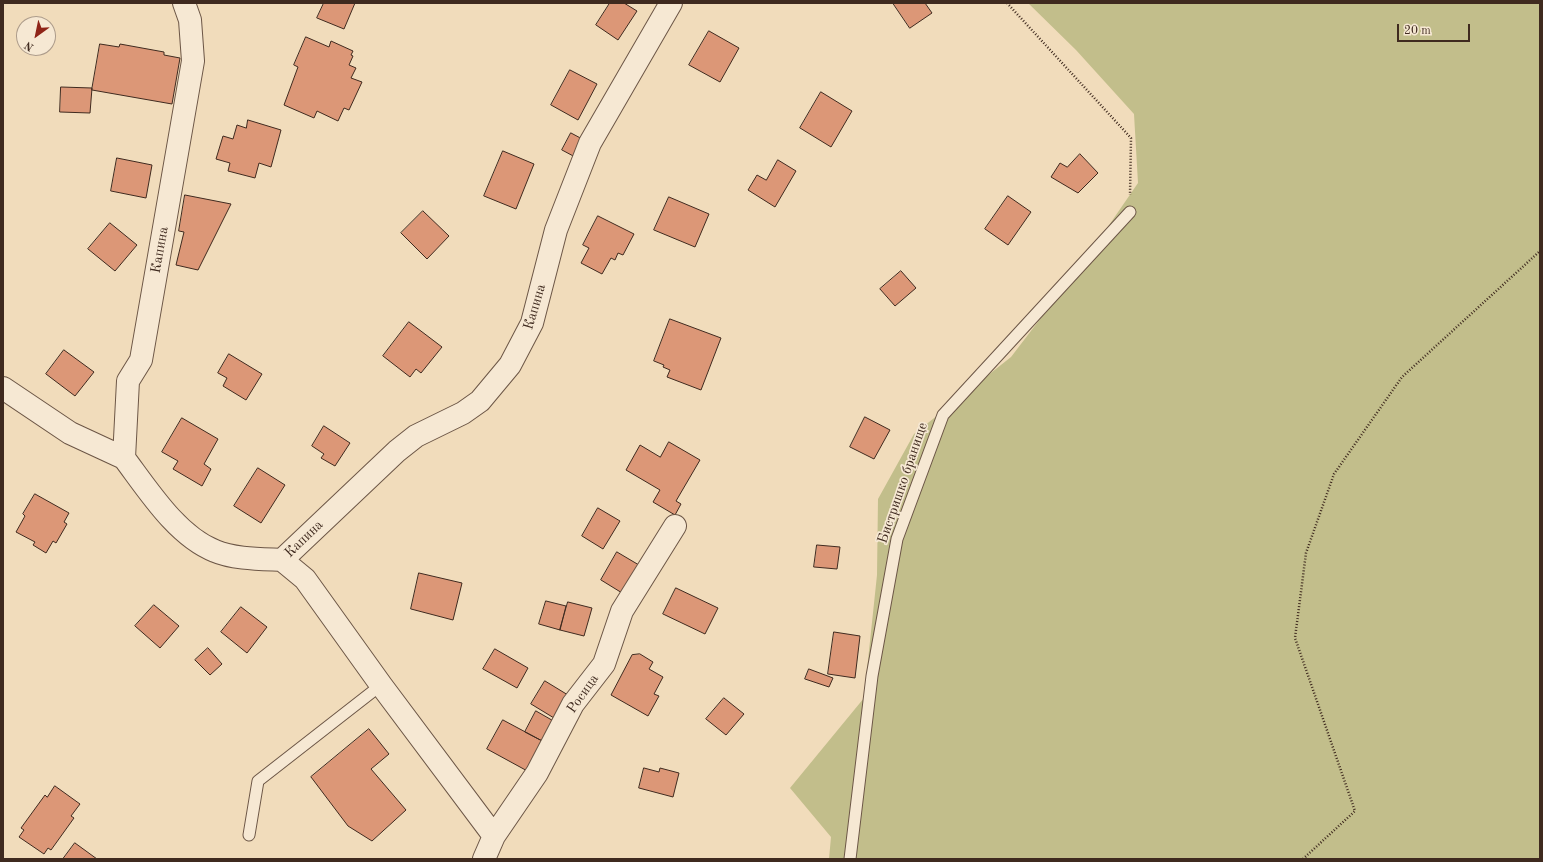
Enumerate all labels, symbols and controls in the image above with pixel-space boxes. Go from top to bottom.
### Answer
north arrow [16,16,56,56]
scale bar [1399,16,1472,42]
text: 20 m [1404,25,1431,37]
text: N [23,39,36,53]
street label: Капина [148,225,172,275]
street label: Капина [520,282,550,332]
street label: Бистришко бранище [874,420,932,546]
street label: Капина [281,517,327,561]
street label: Росица [564,671,602,717]

